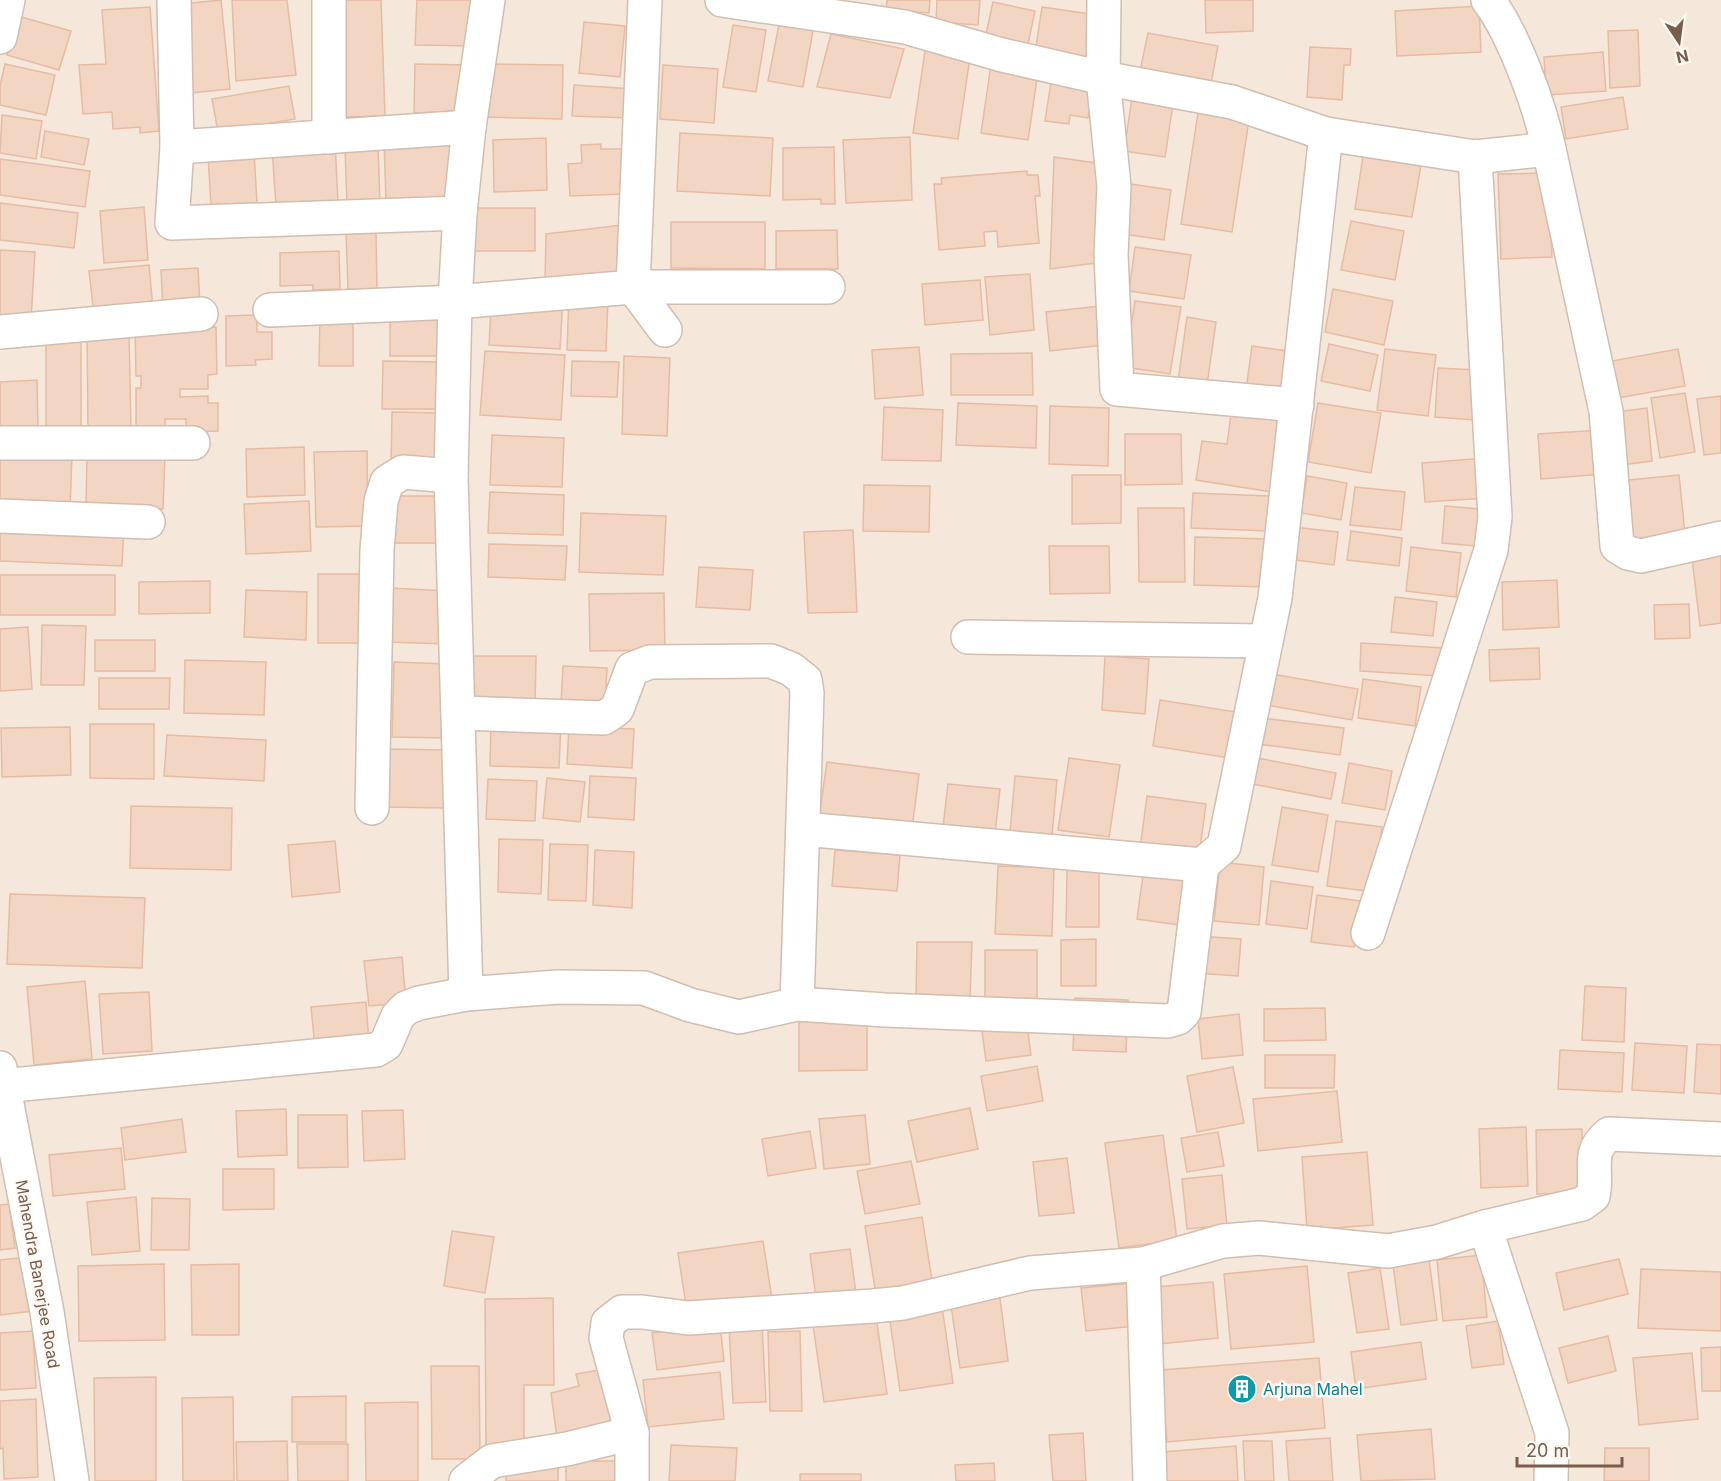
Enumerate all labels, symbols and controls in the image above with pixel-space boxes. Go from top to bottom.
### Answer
north arrow [1649,12,1709,72]
text: N [1674,45,1691,68]
street label: Mahendra Banerjee Road [12,1178,64,1370]
building icon: Arjuna Mahel [1226,1373,1258,1405]
place label: Arjuna Mahel [1263,1379,1363,1399]
scale bar [1517,1430,1622,1468]
text: 20 m [1526,1440,1569,1461]

